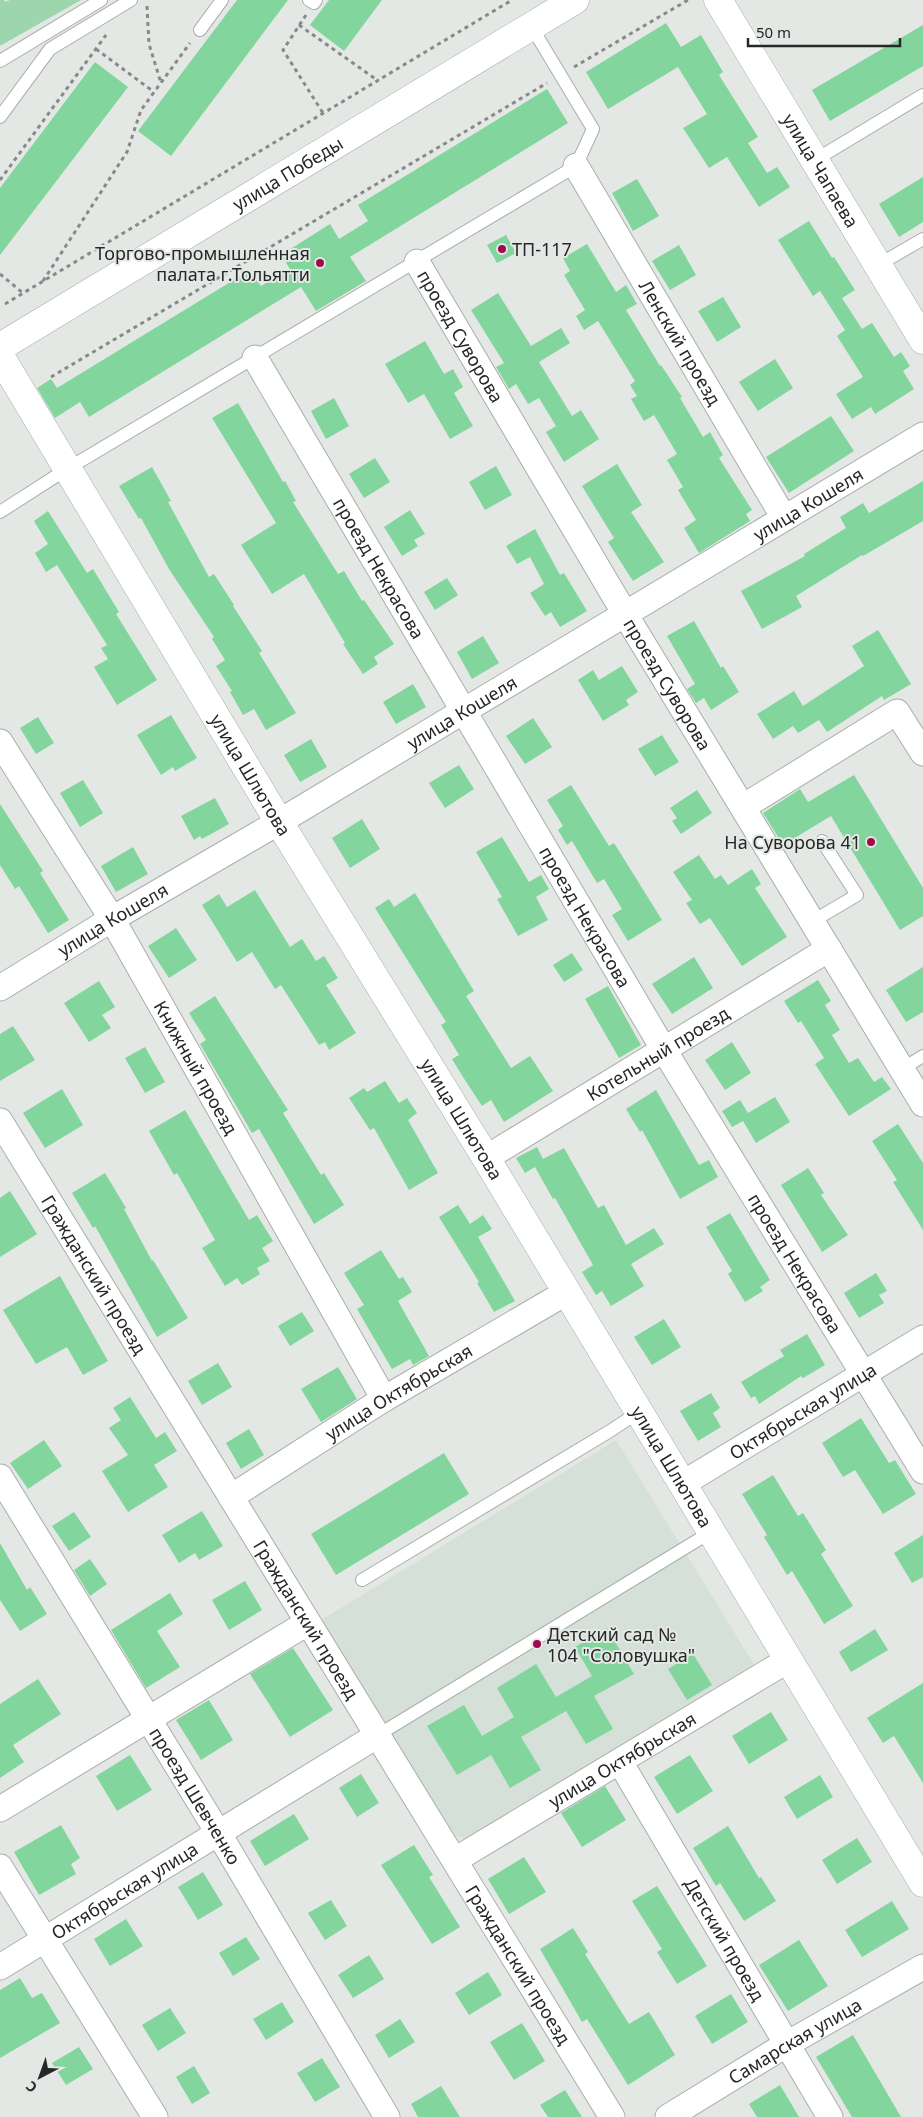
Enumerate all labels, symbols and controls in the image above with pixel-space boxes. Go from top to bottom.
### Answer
scale bar [748,15,900,47]
text: 50 m [756,22,791,42]
street label: улица Чапаева [777,109,864,232]
street label: улица Победы [228,131,347,216]
place label: ТП-117 [512,237,572,261]
place label: Торгово-промышленная палата г.Тольятти [95,241,310,286]
marker: ТП-117 [496,243,508,255]
marker: Торгово-промышленная палата г.Тольятти [314,257,326,269]
street label: проезд Суворова [412,265,509,407]
street label: Ленский проезд [634,276,727,409]
street label: улица Кошеля [749,462,868,546]
street label: проезд Некрасова [328,493,430,643]
street label: проезд Суворова [618,614,717,755]
street label: улица Кошеля [402,670,521,754]
street label: улица Шлютова [205,709,297,840]
place label: На Суворова 41 [724,830,861,854]
marker: На Суворова 41 [865,836,877,848]
street label: проезд Некрасова [534,842,636,992]
street label: улица Кошеля [53,877,172,962]
street label: Книжный проезд [149,996,244,1139]
street label: Котельный проезд [582,1001,733,1106]
street label: улица Шлютова [416,1054,508,1184]
street label: проезд Некрасова [743,1189,847,1338]
street label: Гражданский проезд [36,1190,152,1359]
street label: улица Октябрьская [321,1338,477,1446]
street label: Октябрьская улица [725,1357,881,1465]
street label: улица Шлютова [626,1401,718,1532]
street label: Гражданский проезд [248,1535,364,1704]
place label: Детский сад № 104 "Соловушка" [547,1622,695,1667]
marker: Детский сад № 104 "Соловушка" [531,1638,543,1650]
street label: улица Октябрьская [544,1706,700,1813]
street label: проезд Шевченко [144,1723,247,1869]
street label: Октябрьская улица [47,1837,202,1945]
street label: Детский проезд [679,1873,771,2005]
street label: Гражданский проезд [460,1880,576,2049]
street label: Самарская улица [724,1992,866,2089]
north arrow [15,2052,65,2102]
text: С [22,2077,41,2097]

